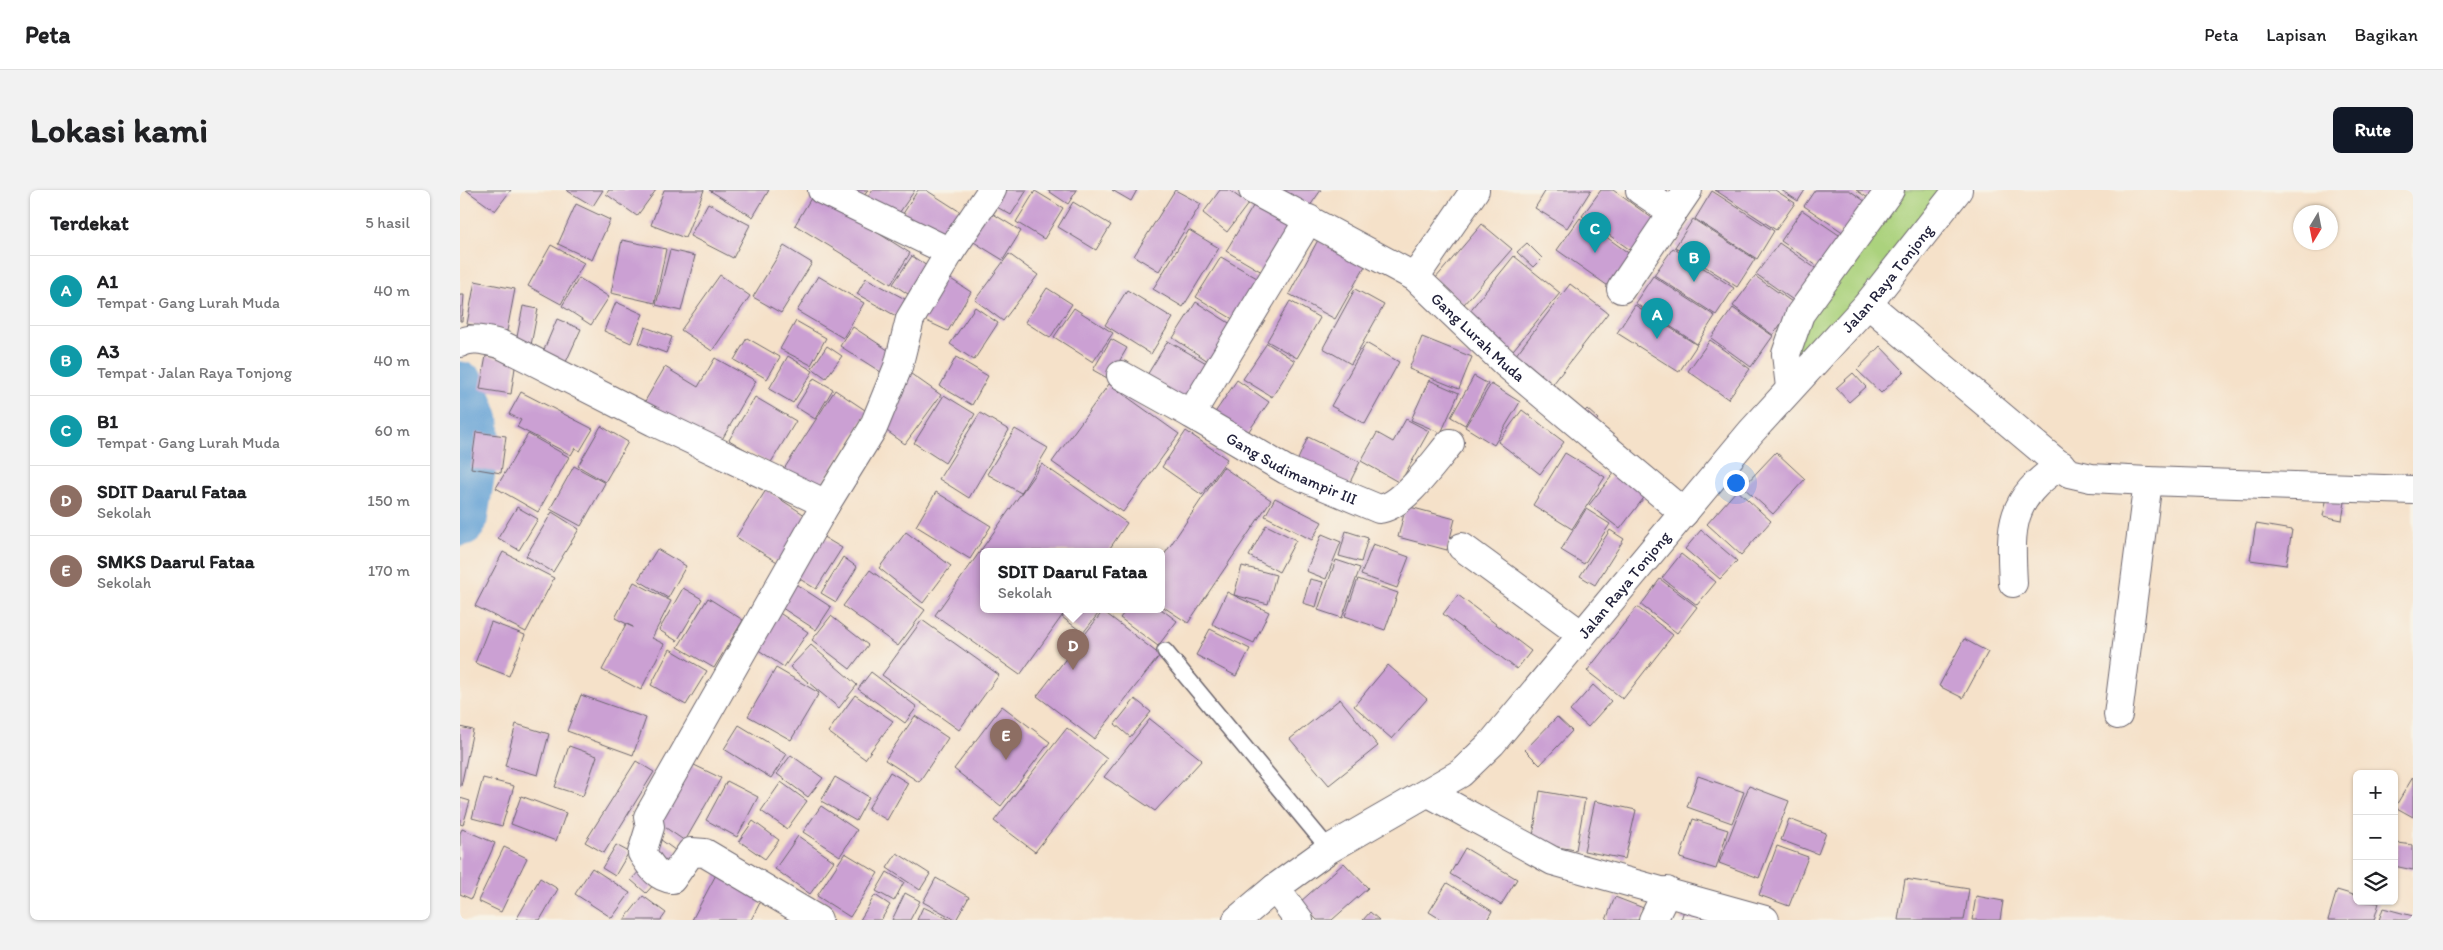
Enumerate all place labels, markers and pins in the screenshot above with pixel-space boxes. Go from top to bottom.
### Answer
pin: C [1579,212,1611,253]
pin: B [1678,241,1710,282]
pin: A [1641,298,1673,339]
pin: D [1057,629,1089,670]
pin: E [990,719,1022,760]

